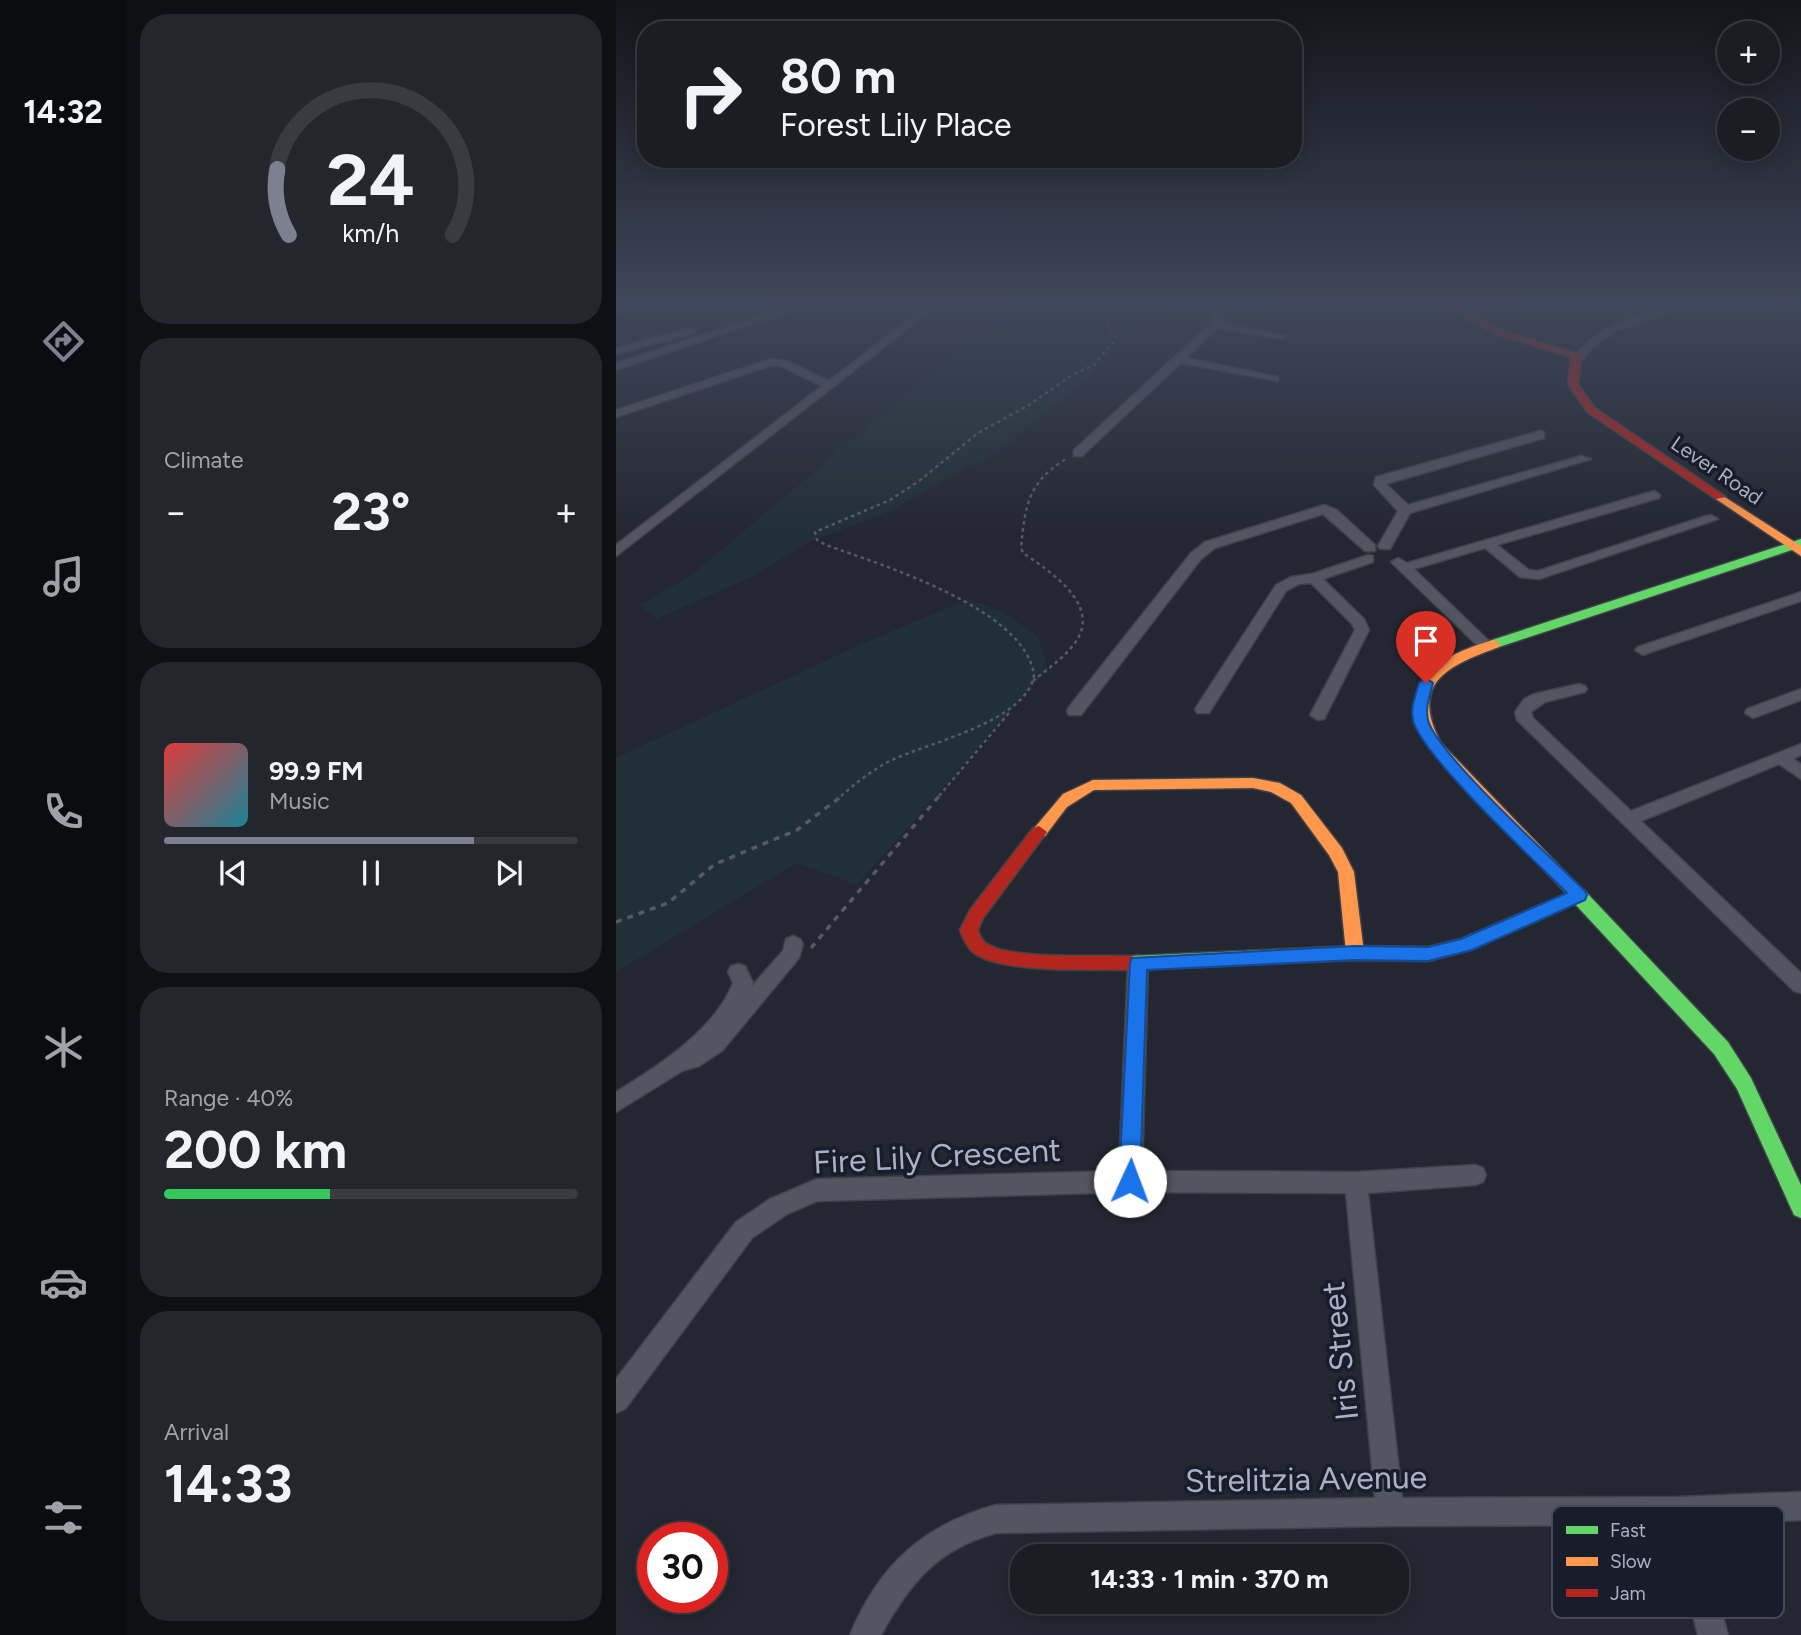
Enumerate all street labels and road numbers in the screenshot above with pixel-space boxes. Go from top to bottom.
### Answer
street label: Lever Road [1667,430,1767,510]
street label: Fire Lily Crescent [812,1131,1062,1181]
street label: Iris Street [1314,1280,1366,1422]
street label: Strelitzia Avenue [1185,1458,1427,1500]

